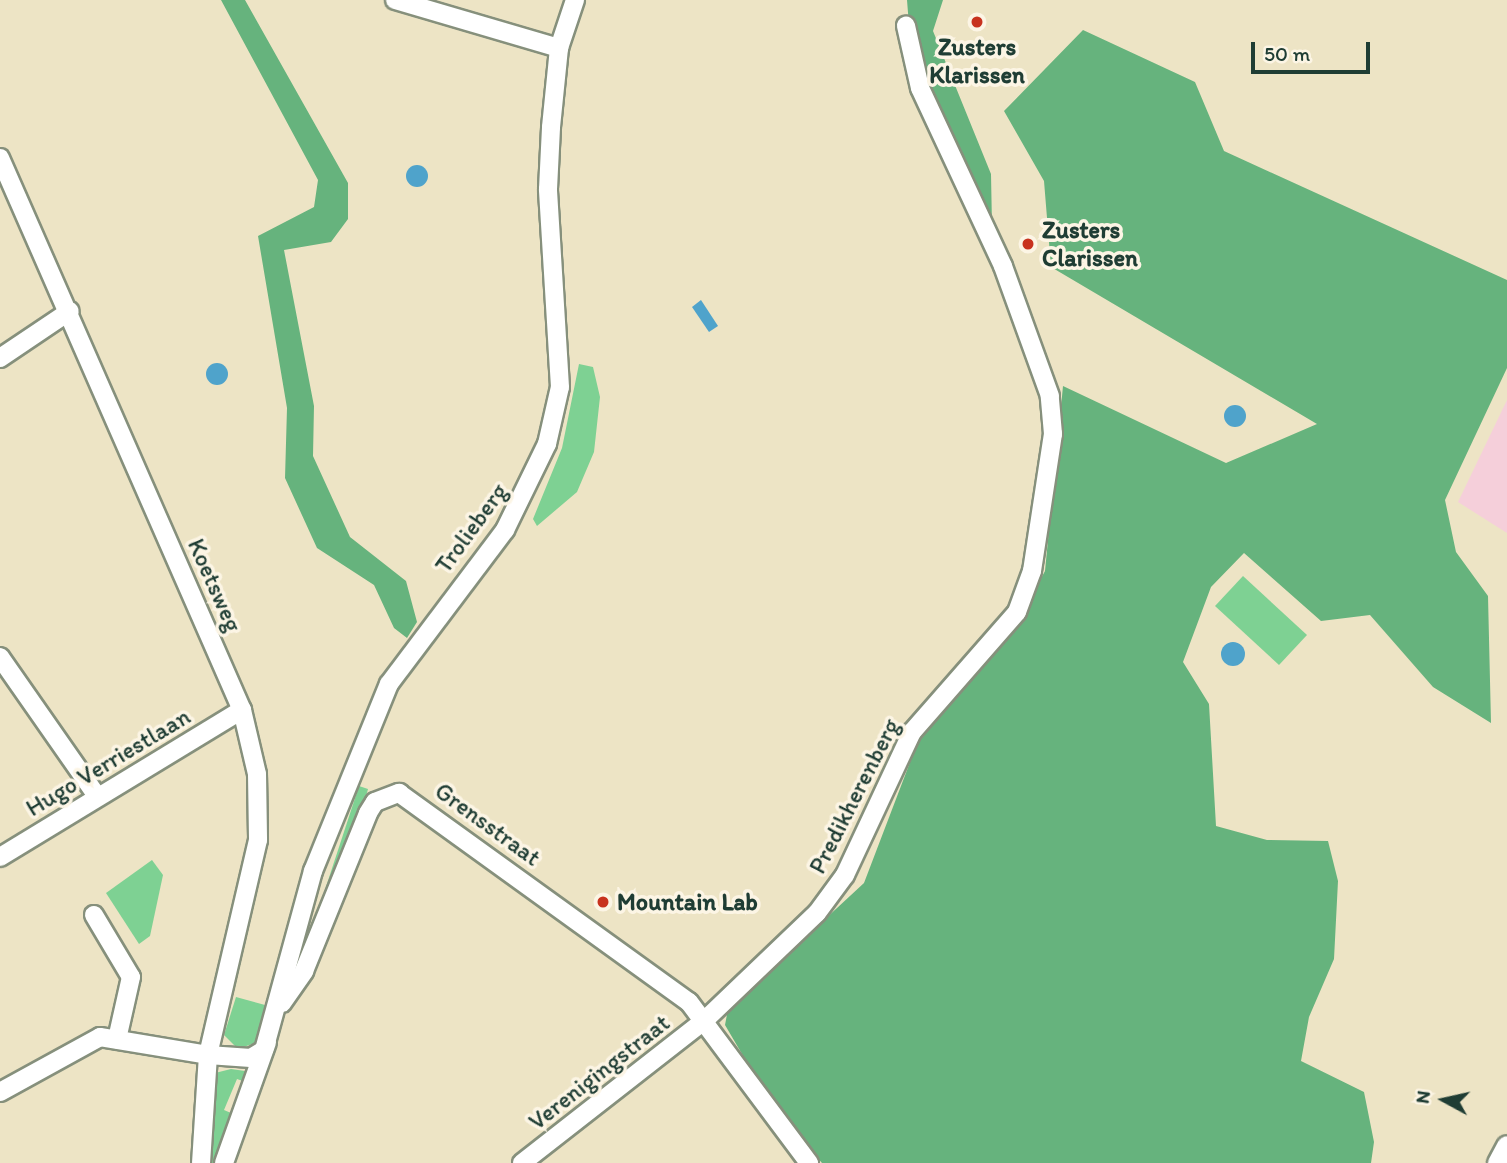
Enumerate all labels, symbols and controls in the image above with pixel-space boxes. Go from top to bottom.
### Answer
marker: Zusters Klarissen [969,14,985,30]
scale bar [1255,28,1374,72]
place label: Zusters Klarissen [929,33,1025,89]
text: 50 m [1264,41,1310,66]
place label: Zusters Clarissen [1042,216,1138,272]
marker: Zusters Clarissen [1020,236,1036,252]
street label: Trolieberg [429,478,513,578]
street label: Koetsweg [182,534,248,636]
street label: Hugo Verriestlaan [21,702,195,822]
street label: Predikherenberg [803,714,905,878]
street label: Grensstraat [430,776,546,872]
place label: Mountain Lab [617,888,759,916]
marker: Mountain Lab [595,894,611,910]
street label: Verenigingstraat [523,1008,675,1136]
north arrow [1409,1065,1479,1135]
text: N [1410,1089,1435,1105]

